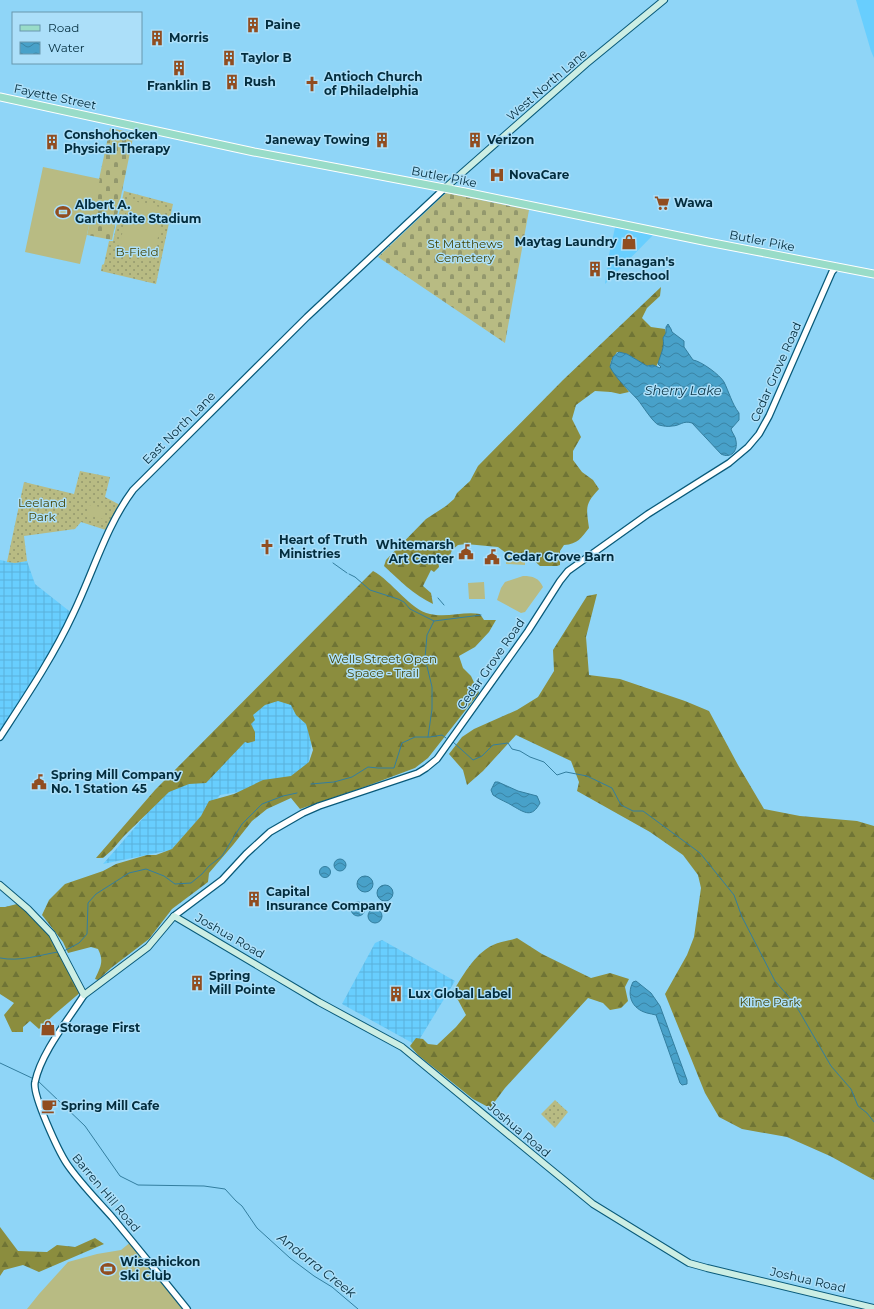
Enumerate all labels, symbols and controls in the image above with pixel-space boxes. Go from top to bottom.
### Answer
legend [12,12,142,64]
building icon: Paine [244,16,262,34]
place label: Paine [265,17,301,32]
text: Road [48,20,79,35]
building icon: Morris [148,29,166,47]
place label: Morris [169,30,209,45]
text: Water [48,40,85,55]
street label: West North Lane [503,46,590,124]
building icon: Taylor B [220,49,238,67]
place label: Taylor B [241,50,292,65]
building icon: Franklin B [170,59,188,77]
place label: Antioch Church of Philadelphia [323,69,423,98]
building icon: Rush [223,73,241,91]
place label: Rush [244,74,276,89]
church icon: Antioch Church of Philadelphia [303,75,321,93]
place label: Franklin B [147,78,211,93]
street label: Fayette Street [13,80,98,113]
place label: Conshohocken Physical Therapy [64,127,171,156]
building icon: Janeway Towing [373,131,391,149]
building icon: Verizon [466,131,484,149]
place label: Janeway Towing [264,132,370,147]
place label: Verizon [486,132,534,147]
building icon: Conshohocken Physical Therapy [43,133,61,151]
street label: Butler Pike [410,163,478,190]
hospital icon: NovaCare [488,166,506,184]
place label: NovaCare [509,167,570,182]
supermarket icon: Wawa [653,194,671,212]
place label: Wawa [674,195,713,210]
place label: Albert A. Garthwaite Stadium [74,197,201,226]
sports icon: Albert A. Garthwaite Stadium [54,203,72,221]
street label: Butler Pike [728,227,796,254]
shop icon: Maytag Laundry [620,233,638,251]
place label: Maytag Laundry [515,234,618,249]
park label: St Matthews Cemetery [427,236,503,265]
park label: B-Field [115,244,159,259]
place label: Flanagan's Preschool [607,254,675,283]
building icon: Flanagan's Preschool [586,260,604,278]
street label: Cedar Grove Road [747,319,804,424]
water label: Sherry Lake [645,382,722,398]
street label: East North Lane [139,388,218,467]
park label: Leeland Park [18,495,66,524]
place label: Heart of Truth Ministries [279,532,368,561]
place label: Whitemarsh Art Center [376,537,454,566]
church icon: Heart of Truth Ministries [258,538,276,556]
public building icon: Whitemarsh Art Center [457,543,475,561]
public building icon: Cedar Grove Barn [483,548,501,566]
place label: Cedar Grove Barn [504,549,614,564]
street label: Cedar Grove Road [453,615,528,712]
park label: Wells Street Open Space - Trail [329,651,437,680]
place label: Spring Mill Company No. 1 Station 45 [51,767,182,796]
public building icon: Spring Mill Company No. 1 Station 45 [30,773,48,791]
place label: Capital Insurance Company [266,884,392,913]
building icon: Capital Insurance Company [245,890,263,908]
street label: Joshua Road [192,909,267,961]
place label: Spring Mill Pointe [209,968,276,997]
building icon: Spring Mill Pointe [188,974,206,992]
building icon: Lux Global Label [387,985,405,1003]
place label: Lux Global Label [408,986,511,1001]
park label: Kline Park [740,994,801,1009]
shop icon: Storage First [39,1019,57,1037]
place label: Storage First [60,1020,141,1035]
cafe icon: Spring Mill Cafe [40,1097,58,1115]
place label: Spring Mill Cafe [61,1098,160,1113]
street label: Joshua Road [484,1098,554,1160]
street label: Barren Hill Road [69,1150,144,1235]
water label: Andorra Creek [274,1229,360,1301]
place label: Wissahickon Ski Club [120,1254,200,1283]
sports icon: Wissahickon Ski Club [99,1260,117,1278]
street label: Joshua Road [768,1263,847,1296]

